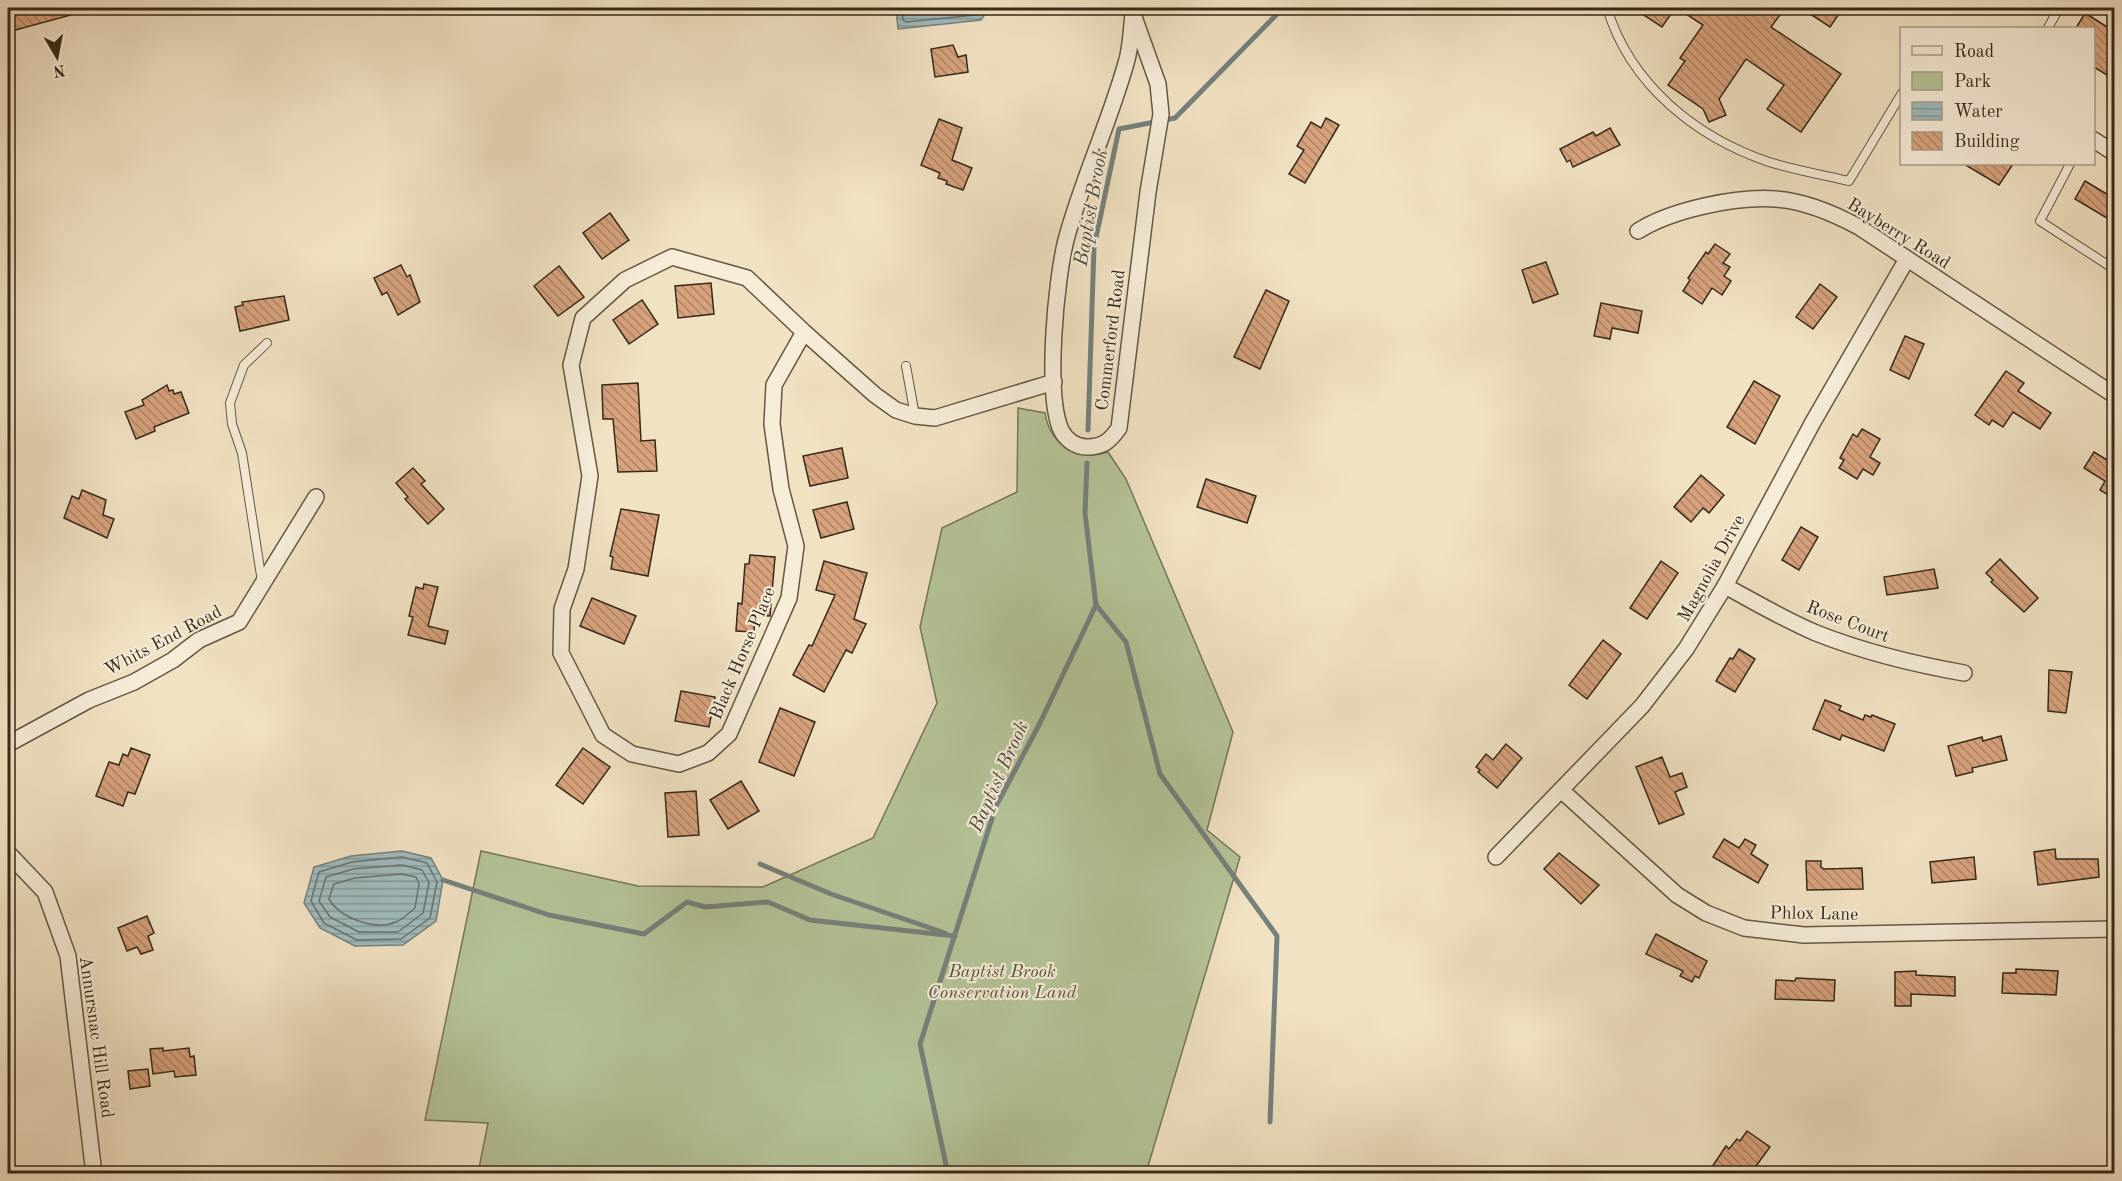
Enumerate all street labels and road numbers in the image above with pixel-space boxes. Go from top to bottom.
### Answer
street label: Bayberry Road [1844,195,1953,273]
street label: Commerford Road [1093,269,1129,412]
street label: Magnolia Drive [1675,512,1749,625]
street label: Black Horse Place [707,584,779,722]
street label: Rose Court [1804,598,1892,646]
street label: Whits End Road [102,602,225,679]
street label: Phlox Lane [1769,904,1859,924]
street label: Annursnac Hill Road [76,955,116,1119]

